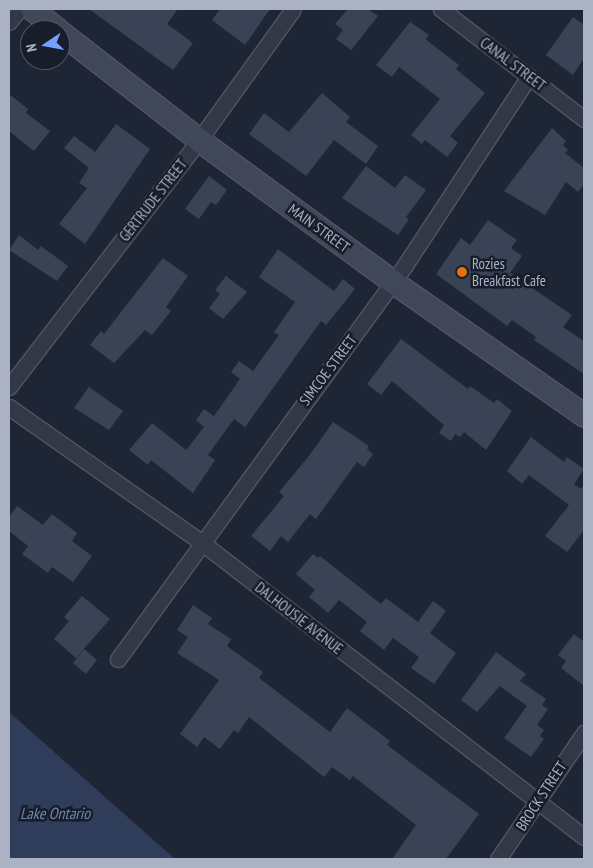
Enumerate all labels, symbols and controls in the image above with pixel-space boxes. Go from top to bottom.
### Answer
north arrow [20,20,70,70]
street label: CANAL STREET [476,33,550,95]
text: N [22,42,41,53]
street label: GERTRUDE STREET [115,155,191,245]
street label: MAIN STREET [285,200,353,256]
place label: Rozies Breakfast Cafe [472,254,546,289]
marker: Rozies Breakfast Cafe [456,266,468,278]
street label: SIMCOE STREET [296,331,360,409]
street label: DALHOUSIE AVENUE [251,578,347,658]
street label: BROCK STREET [512,758,570,834]
water label: Lake Ontario [20,803,90,823]

